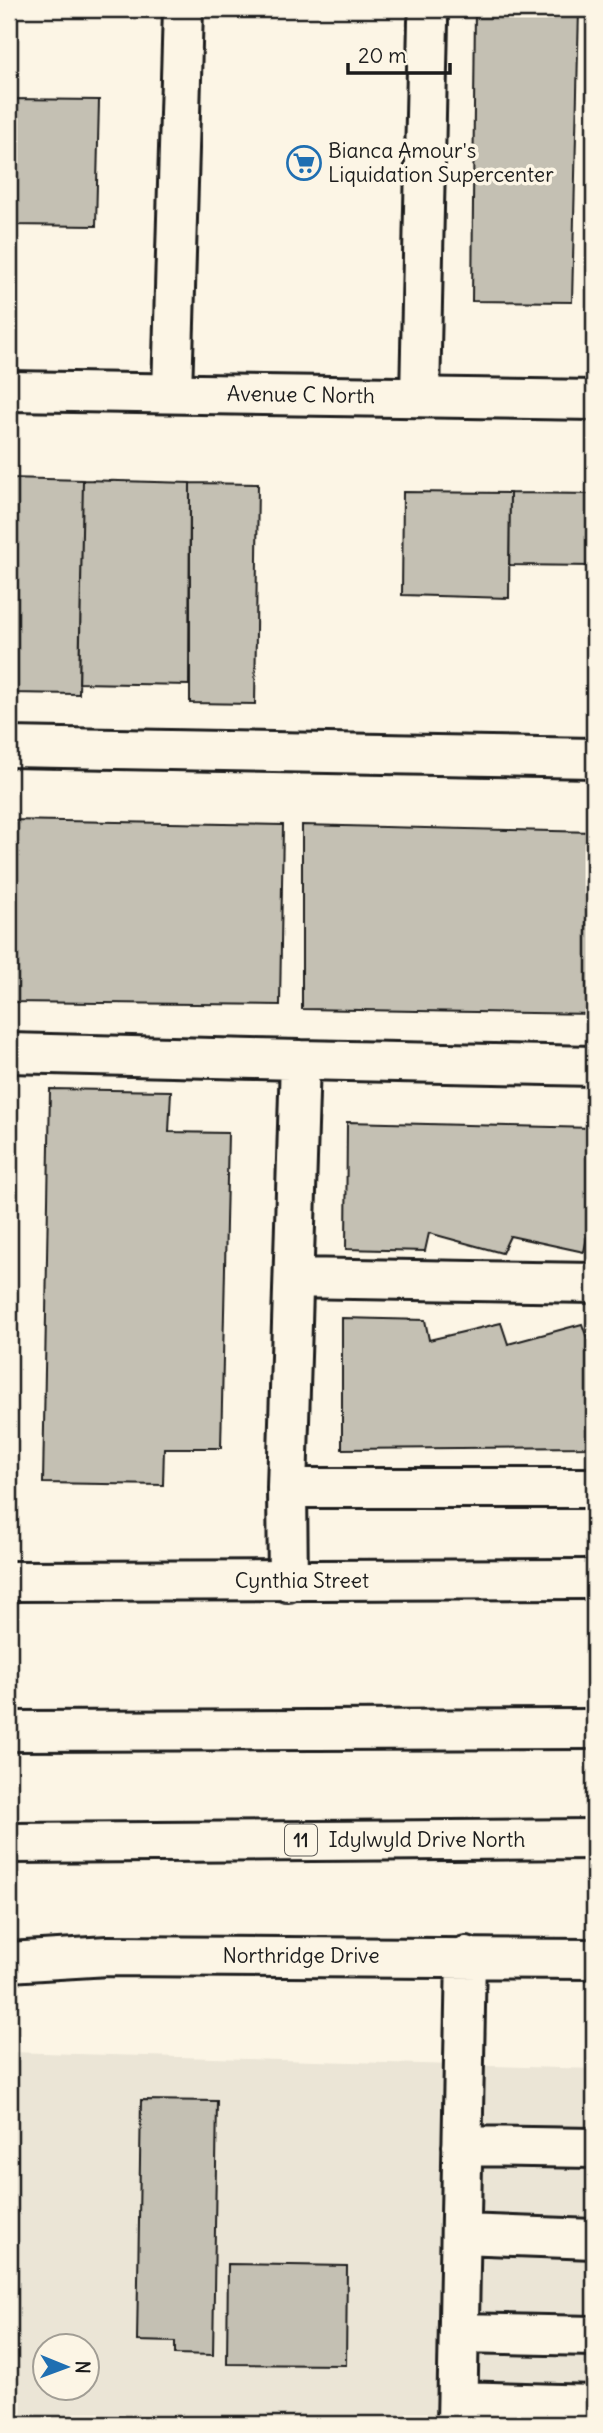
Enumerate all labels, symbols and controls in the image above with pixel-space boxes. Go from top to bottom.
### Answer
scale bar [348,32,449,76]
text: 20 m [358,42,407,69]
place label: Bianca Amour's Liquidation Supercenter [328,137,554,188]
supermarket icon: Bianca Amour's Liquidation Supercenter [285,144,323,182]
street label: Avenue C North [227,380,375,409]
street label: Cynthia Street [235,1567,369,1594]
road number: 11 [285,1824,317,1856]
street label: Idylwyld Drive North [329,1826,525,1853]
street label: Northridge Drive [222,1942,380,1969]
north arrow [32,2332,102,2402]
text: N [71,2361,95,2374]

